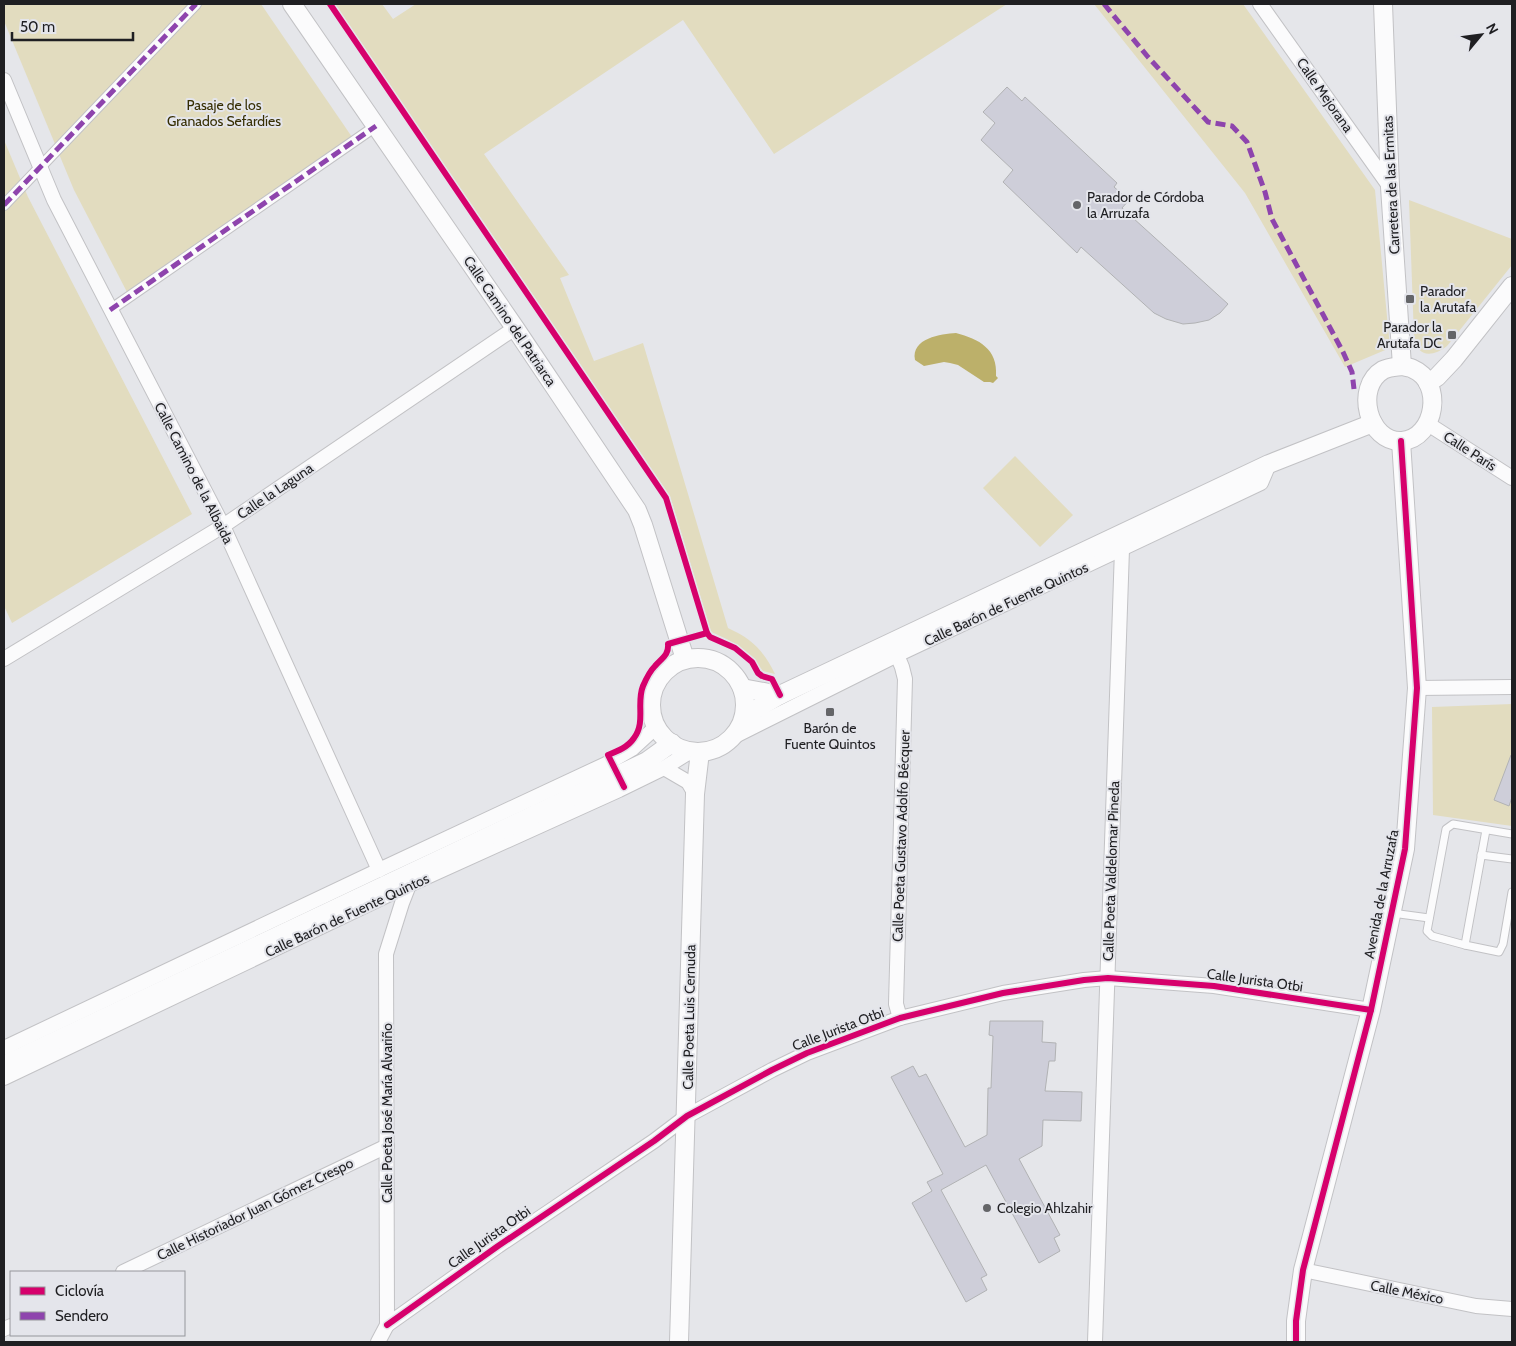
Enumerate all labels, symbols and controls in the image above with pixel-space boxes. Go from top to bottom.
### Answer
scale bar [12,10,134,42]
north arrow [1456,10,1506,60]
text: 50 m [20,18,55,36]
text: N [1482,20,1503,37]
street label: Calle Mejorana [1293,54,1357,136]
park label: Pasaje de los Granados Sefardíes [167,96,281,130]
street label: Carretera de las Ermitas [1378,115,1404,255]
place label: Parador de Córdoba la Arruzafa [1087,188,1204,222]
marker: Parador de Córdoba la Arruzafa [1071,199,1083,211]
street label: Calle Camino del Patriarca [460,252,561,390]
place label: Parador la Arutafa [1420,282,1476,316]
marker: Parador la Arutafa [1404,293,1416,305]
place label: Parador la Arutafa DC [1377,318,1442,352]
marker: Parador la Arutafa DC [1446,329,1458,341]
street label: Calle Camino de la Albaida [150,399,238,547]
street label: Calle París [1440,427,1500,475]
street label: Calle la Laguna [234,459,317,523]
street label: Calle Barón de Fuente Quintos [921,558,1091,650]
marker: Barón de Fuente Quintos [824,706,836,718]
place label: Barón de Fuente Quintos [785,719,876,753]
street label: Calle Poeta Gustavo Adolfo Bécquer [888,729,914,942]
street label: Calle Poeta Valdelomar Pineda [1099,780,1123,961]
street label: Avenida de la Arruzafa [1360,828,1402,960]
street label: Calle Barón de Fuente Quintos [262,869,432,961]
street label: Calle Poeta Luis Cernuda [679,944,699,1090]
street label: Calle Jurista Otbi [1206,964,1304,996]
street label: Calle Jurista Otbi [790,1003,887,1055]
street label: Calle Poeta José María Alvariño [378,1023,396,1203]
street label: Calle Historiador Juan Gómez Crespo [154,1153,356,1264]
place label: Colegio Ahlzahir [997,1199,1093,1217]
street label: Calle Jurista Otbi [444,1202,534,1272]
marker: Colegio Ahlzahir [981,1202,993,1214]
legend [10,1271,185,1336]
street label: Calle México [1369,1276,1445,1308]
text: Ciclovía [55,1282,105,1300]
text: Sendero [55,1307,109,1325]

